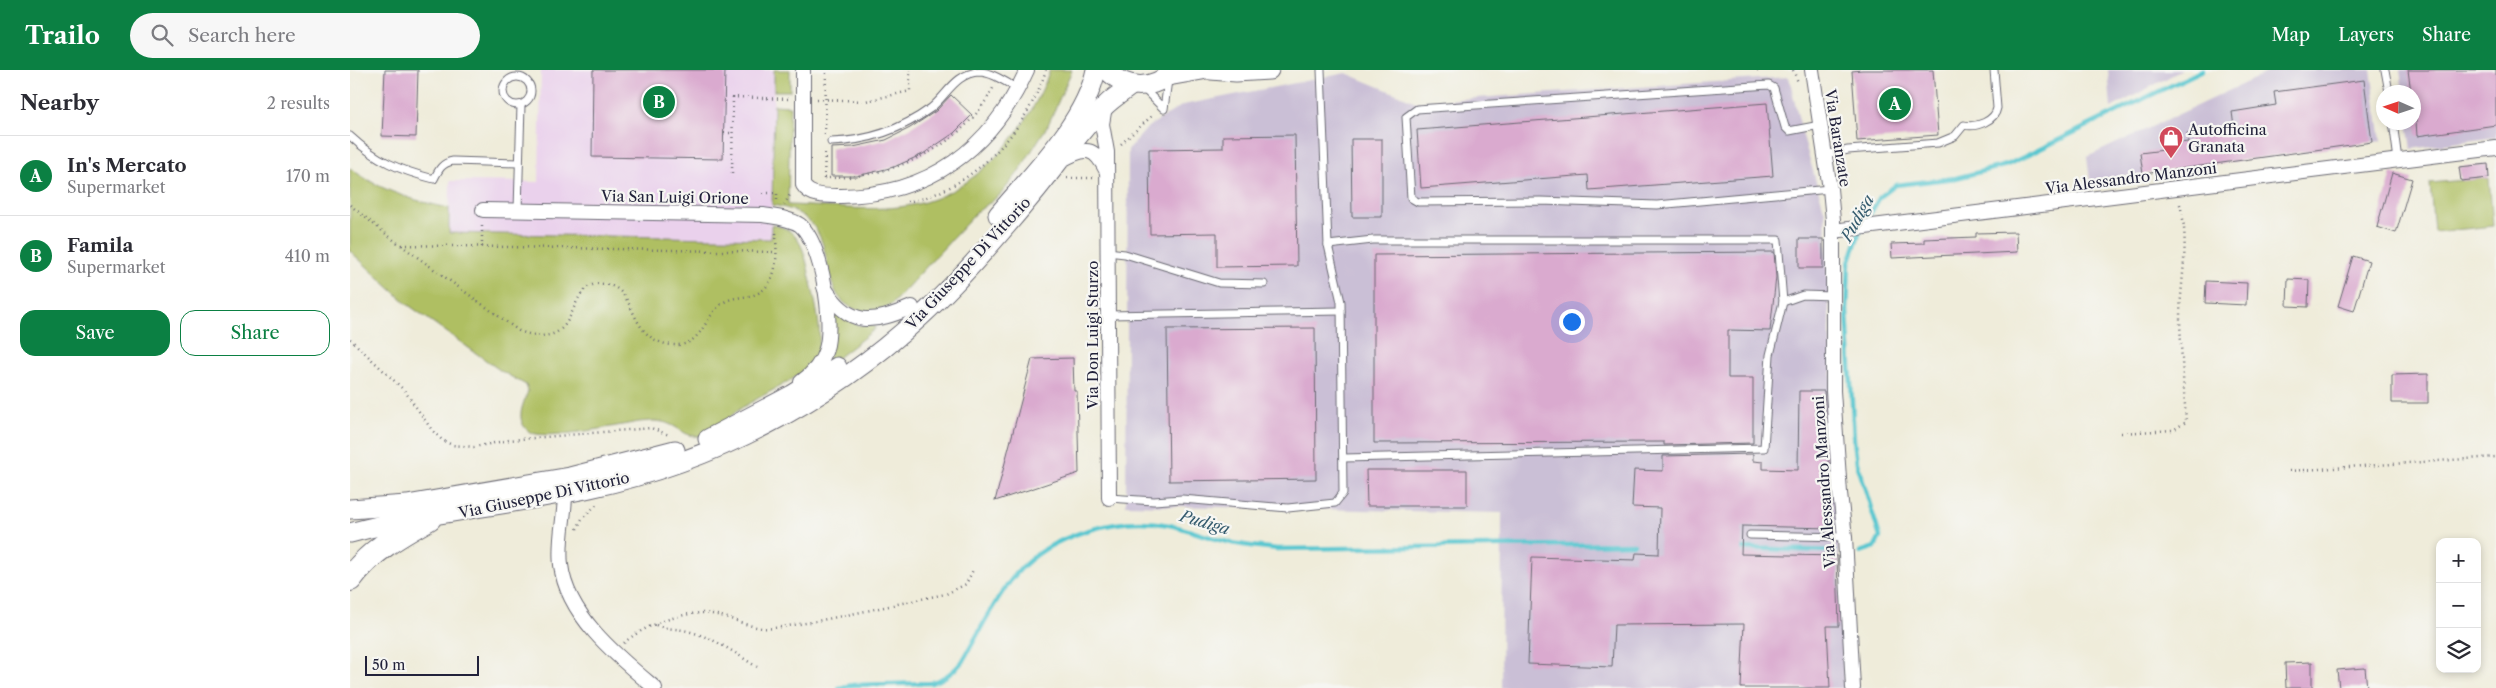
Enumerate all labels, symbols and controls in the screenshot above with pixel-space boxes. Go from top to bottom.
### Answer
search box [130,13,480,58]
text: Trailo [25,21,100,50]
icon: search [148,21,176,49]
text: Search here [188,24,296,47]
text: Map [2272,24,2310,46]
text: Layers [2338,24,2394,46]
text: Share [2422,24,2471,46]
pin: B [643,83,675,121]
pin: A [1879,85,1911,123]
north arrow [2376,85,2421,130]
street label: Via Baranzate [1821,87,1855,188]
text: Nearby [20,90,99,115]
text: 2 results [267,93,330,113]
place label: Autofficina Granata [2187,120,2267,156]
shop icon: Autofficina Granata [2158,125,2184,159]
text: In's Mercato [67,154,187,177]
street label: Via Alessandro Manzoni [2043,158,2218,198]
text: A [30,166,42,186]
text: 170 m [286,166,330,186]
text: Supermarket [67,177,165,197]
street label: Via San Luigi Orione [600,186,749,208]
water label: Pudiga [1835,191,1878,247]
street label: Via Giuseppe Di Vittorio [901,193,1034,334]
text: Famila [67,234,134,257]
text: B [30,246,42,266]
text: 410 m [285,246,330,266]
text: Supermarket [67,257,165,277]
street label: Via Don Luigi Sturzo [1083,261,1102,410]
your location [1559,309,1585,335]
button: Save [20,310,170,356]
button: Share [180,310,330,356]
street label: Via Alessandro Manzoni [1808,395,1840,570]
street label: Via Giuseppe Di Vittorio [456,468,631,523]
water label: Pudiga [1176,505,1233,539]
map controls [2436,538,2481,673]
button: + [2436,538,2481,583]
button: − [2436,583,2481,628]
button: layers [2436,628,2481,673]
scale bar [365,653,479,676]
text: 50 m [372,656,405,674]

